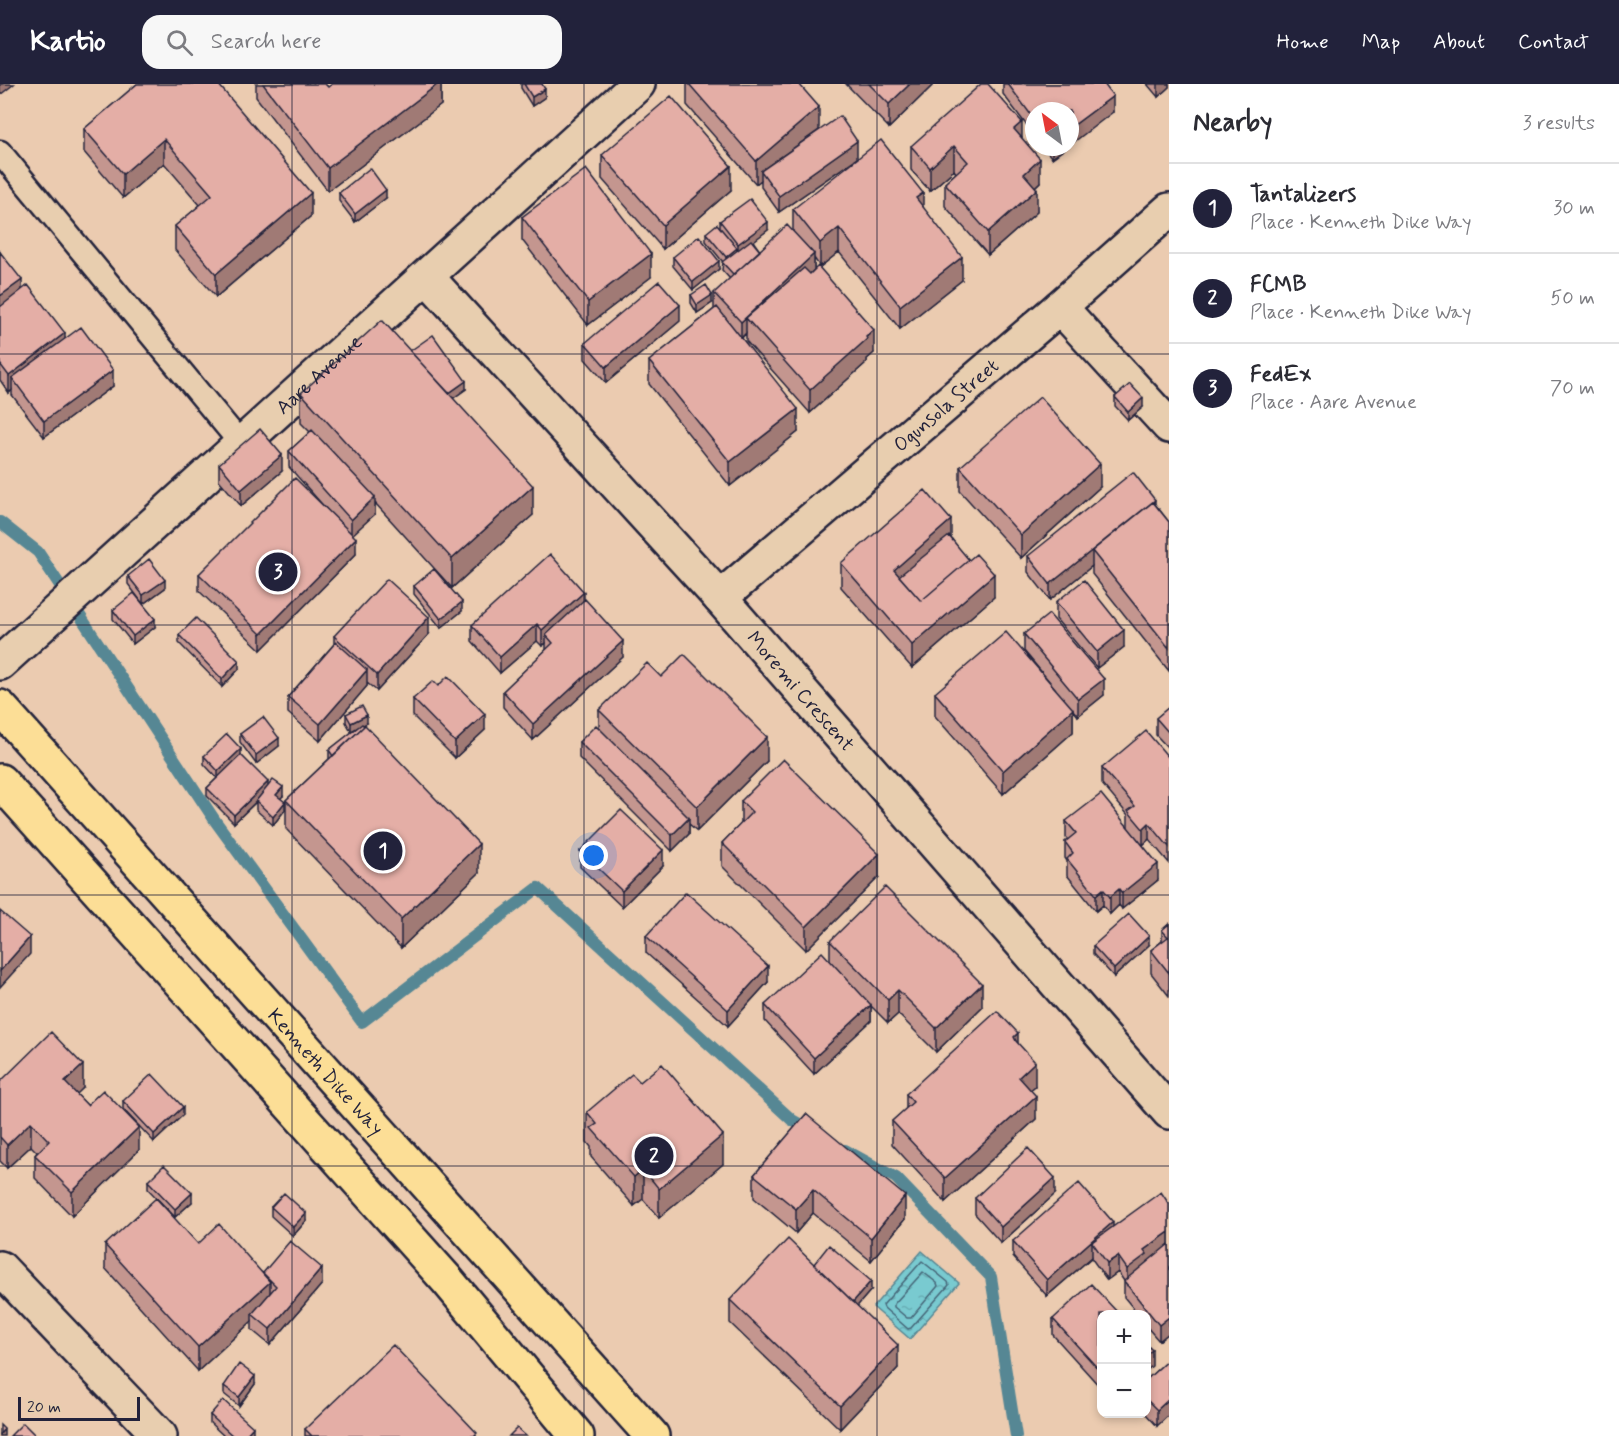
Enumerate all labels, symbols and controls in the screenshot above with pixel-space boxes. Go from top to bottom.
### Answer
search box [142,15,562,69]
text: Kartio [30,24,106,61]
icon: search [163,26,196,59]
text: Search here [211,28,322,56]
text: Home [1277,28,1329,56]
text: Map [1362,28,1400,56]
text: About [1433,28,1485,56]
text: Contact [1518,28,1589,56]
north arrow [1025,102,1079,156]
text: Nearby [1193,106,1272,140]
text: 3 results [1523,110,1595,137]
text: Tantalizers [1250,181,1356,209]
text: 1 [1208,195,1217,222]
text: 30 m [1553,195,1595,222]
text: Place · Kenneth Dike Way [1250,209,1472,236]
text: FCMB [1250,271,1306,299]
text: 2 [1208,285,1217,312]
text: 50 m [1550,285,1595,312]
text: Place · Kenneth Dike Way [1250,299,1472,326]
street label: Aare Avenue [271,329,368,421]
street label: Ogunsola Street [888,353,1005,459]
text: FedEx [1250,361,1311,389]
text: 3 [1208,375,1217,402]
text: 70 m [1550,375,1595,402]
text: Place · Aare Avenue [1250,389,1417,416]
pin: 3 [258,550,298,594]
street label: Moremi Crescent [740,626,860,758]
pin: 1 [364,828,403,873]
your location [579,841,608,870]
street label: Kenneth Dike Way [261,1003,389,1142]
pin: 2 [634,1134,674,1178]
map controls [1097,1310,1151,1418]
button: + [1097,1310,1151,1364]
button: − [1097,1364,1151,1418]
scale bar [18,1394,140,1422]
text: 20 m [27,1397,61,1418]

